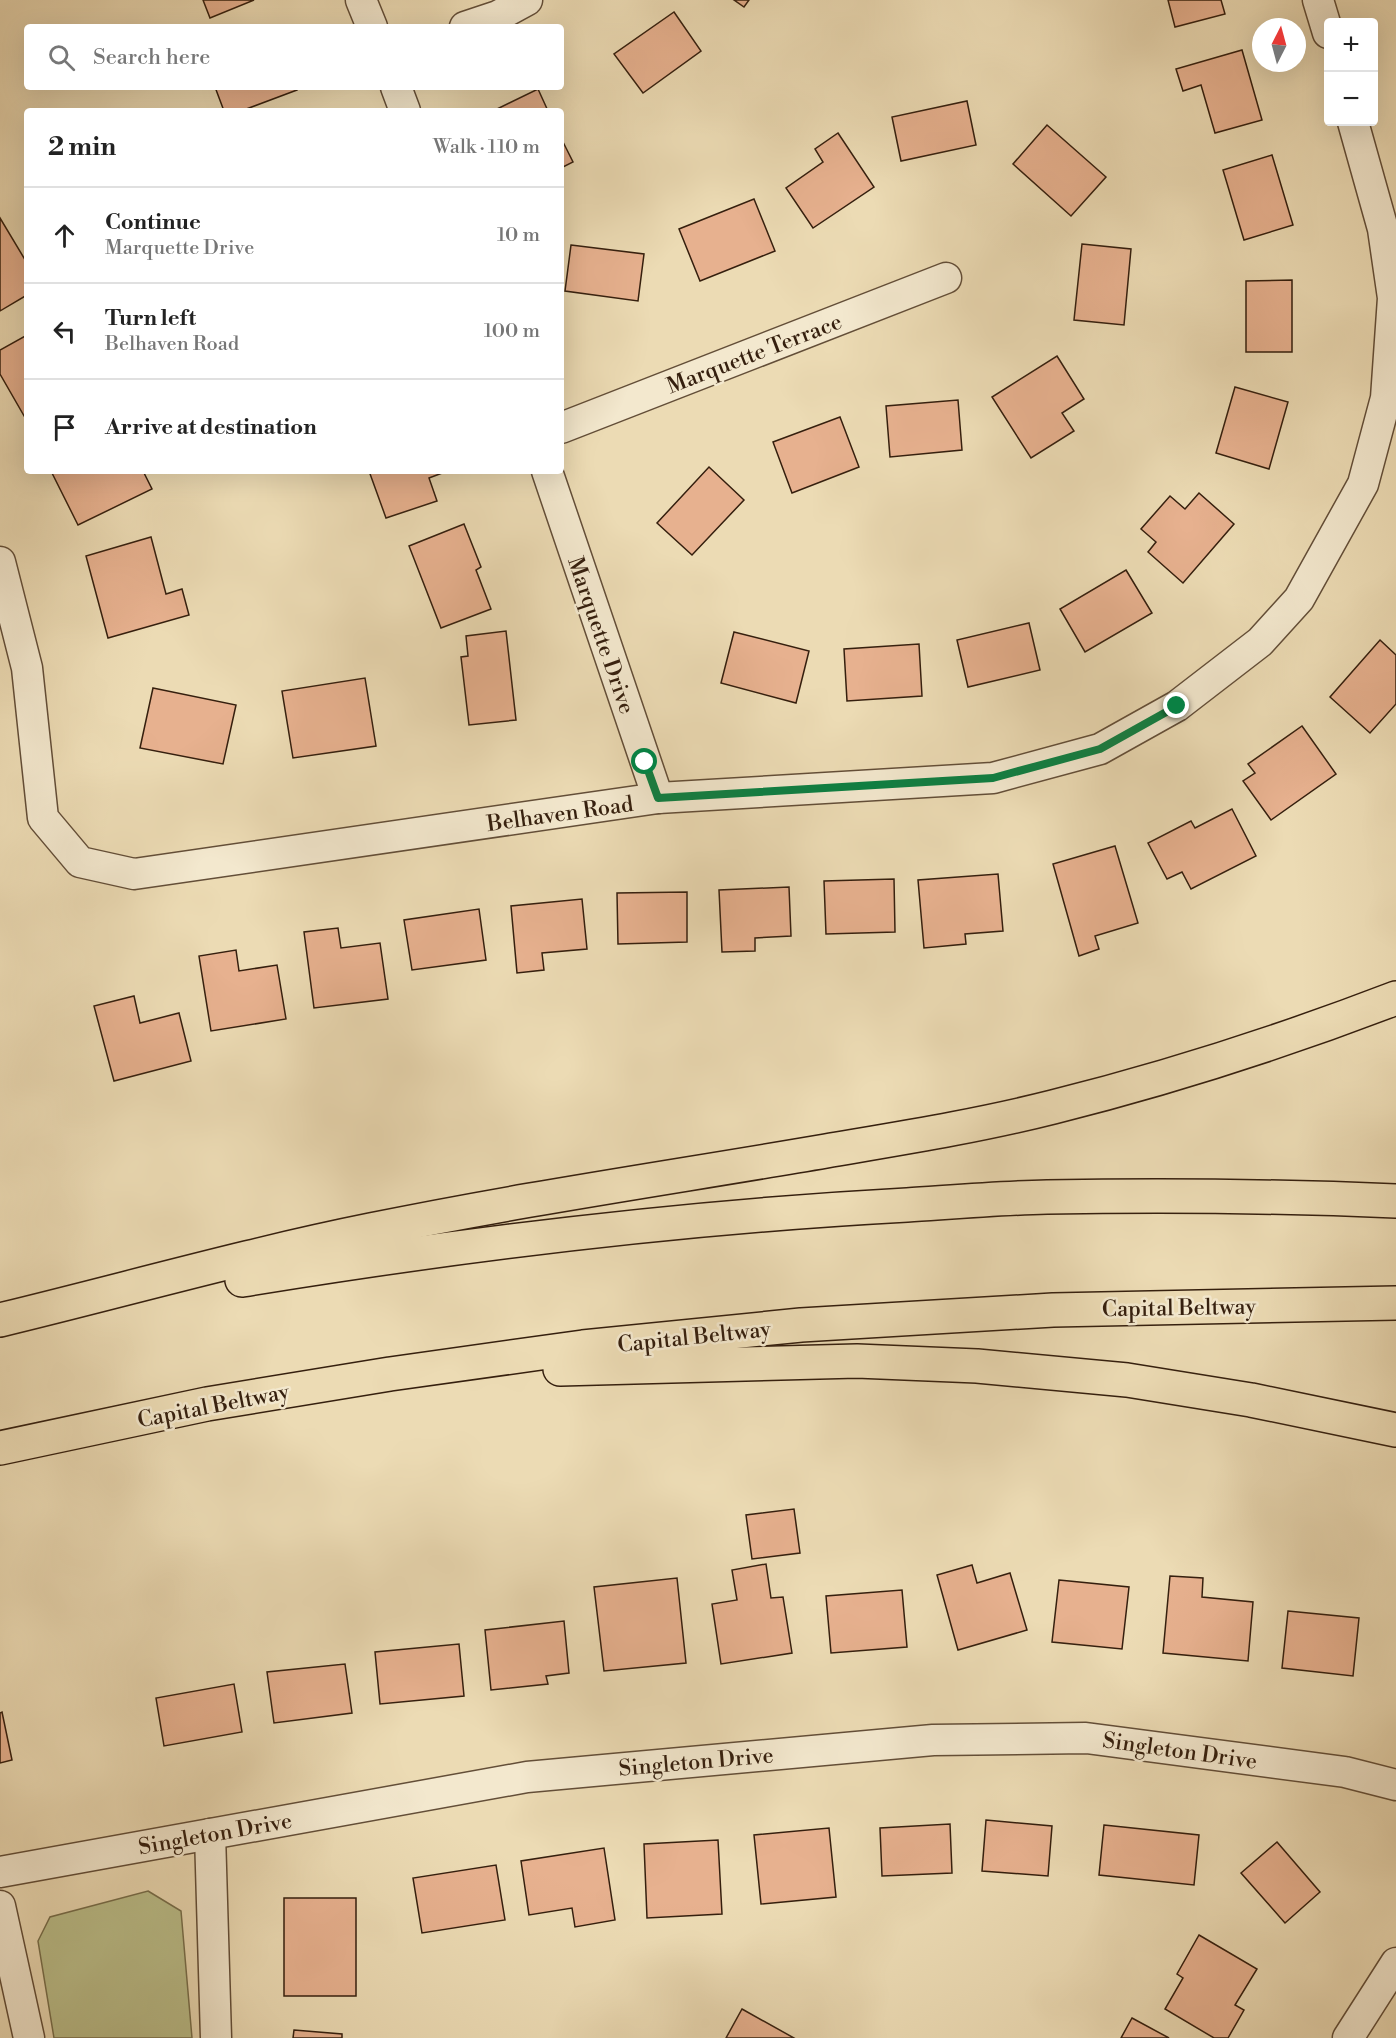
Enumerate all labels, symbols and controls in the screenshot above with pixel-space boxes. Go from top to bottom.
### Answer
north arrow [1252,18,1306,72]
map controls [1324,18,1378,126]
button: + [1324,18,1378,72]
search box [24,24,564,90]
icon: search [45,41,78,74]
text: Search here [93,44,210,71]
button: − [1324,72,1378,126]
text: 2 min [48,131,116,163]
text: Walk · 110 m [433,135,540,160]
text: Continue [105,209,201,236]
icon: ahead [48,219,81,252]
text: 10 m [497,223,540,248]
text: Marquette Drive [105,236,254,261]
text: Turn left [105,305,196,332]
street label: Marquette Terrace [663,309,846,400]
icon: left [48,315,81,348]
text: 100 m [484,319,540,344]
text: Belhaven Road [105,332,239,357]
icon: arrive [48,411,81,444]
text: Arrive at destination [105,414,317,441]
street label: Marquette Drive [561,553,640,718]
route end [1163,692,1189,718]
route start [631,748,657,774]
street label: Belhaven Road [484,791,636,838]
street label: Capital Beltway [1102,1294,1257,1323]
street label: Capital Beltway [616,1316,772,1359]
street label: Capital Beltway [135,1378,292,1434]
street label: Singleton Drive [1101,1727,1259,1776]
street label: Singleton Drive [617,1742,775,1783]
street label: Singleton Drive [136,1808,294,1861]

